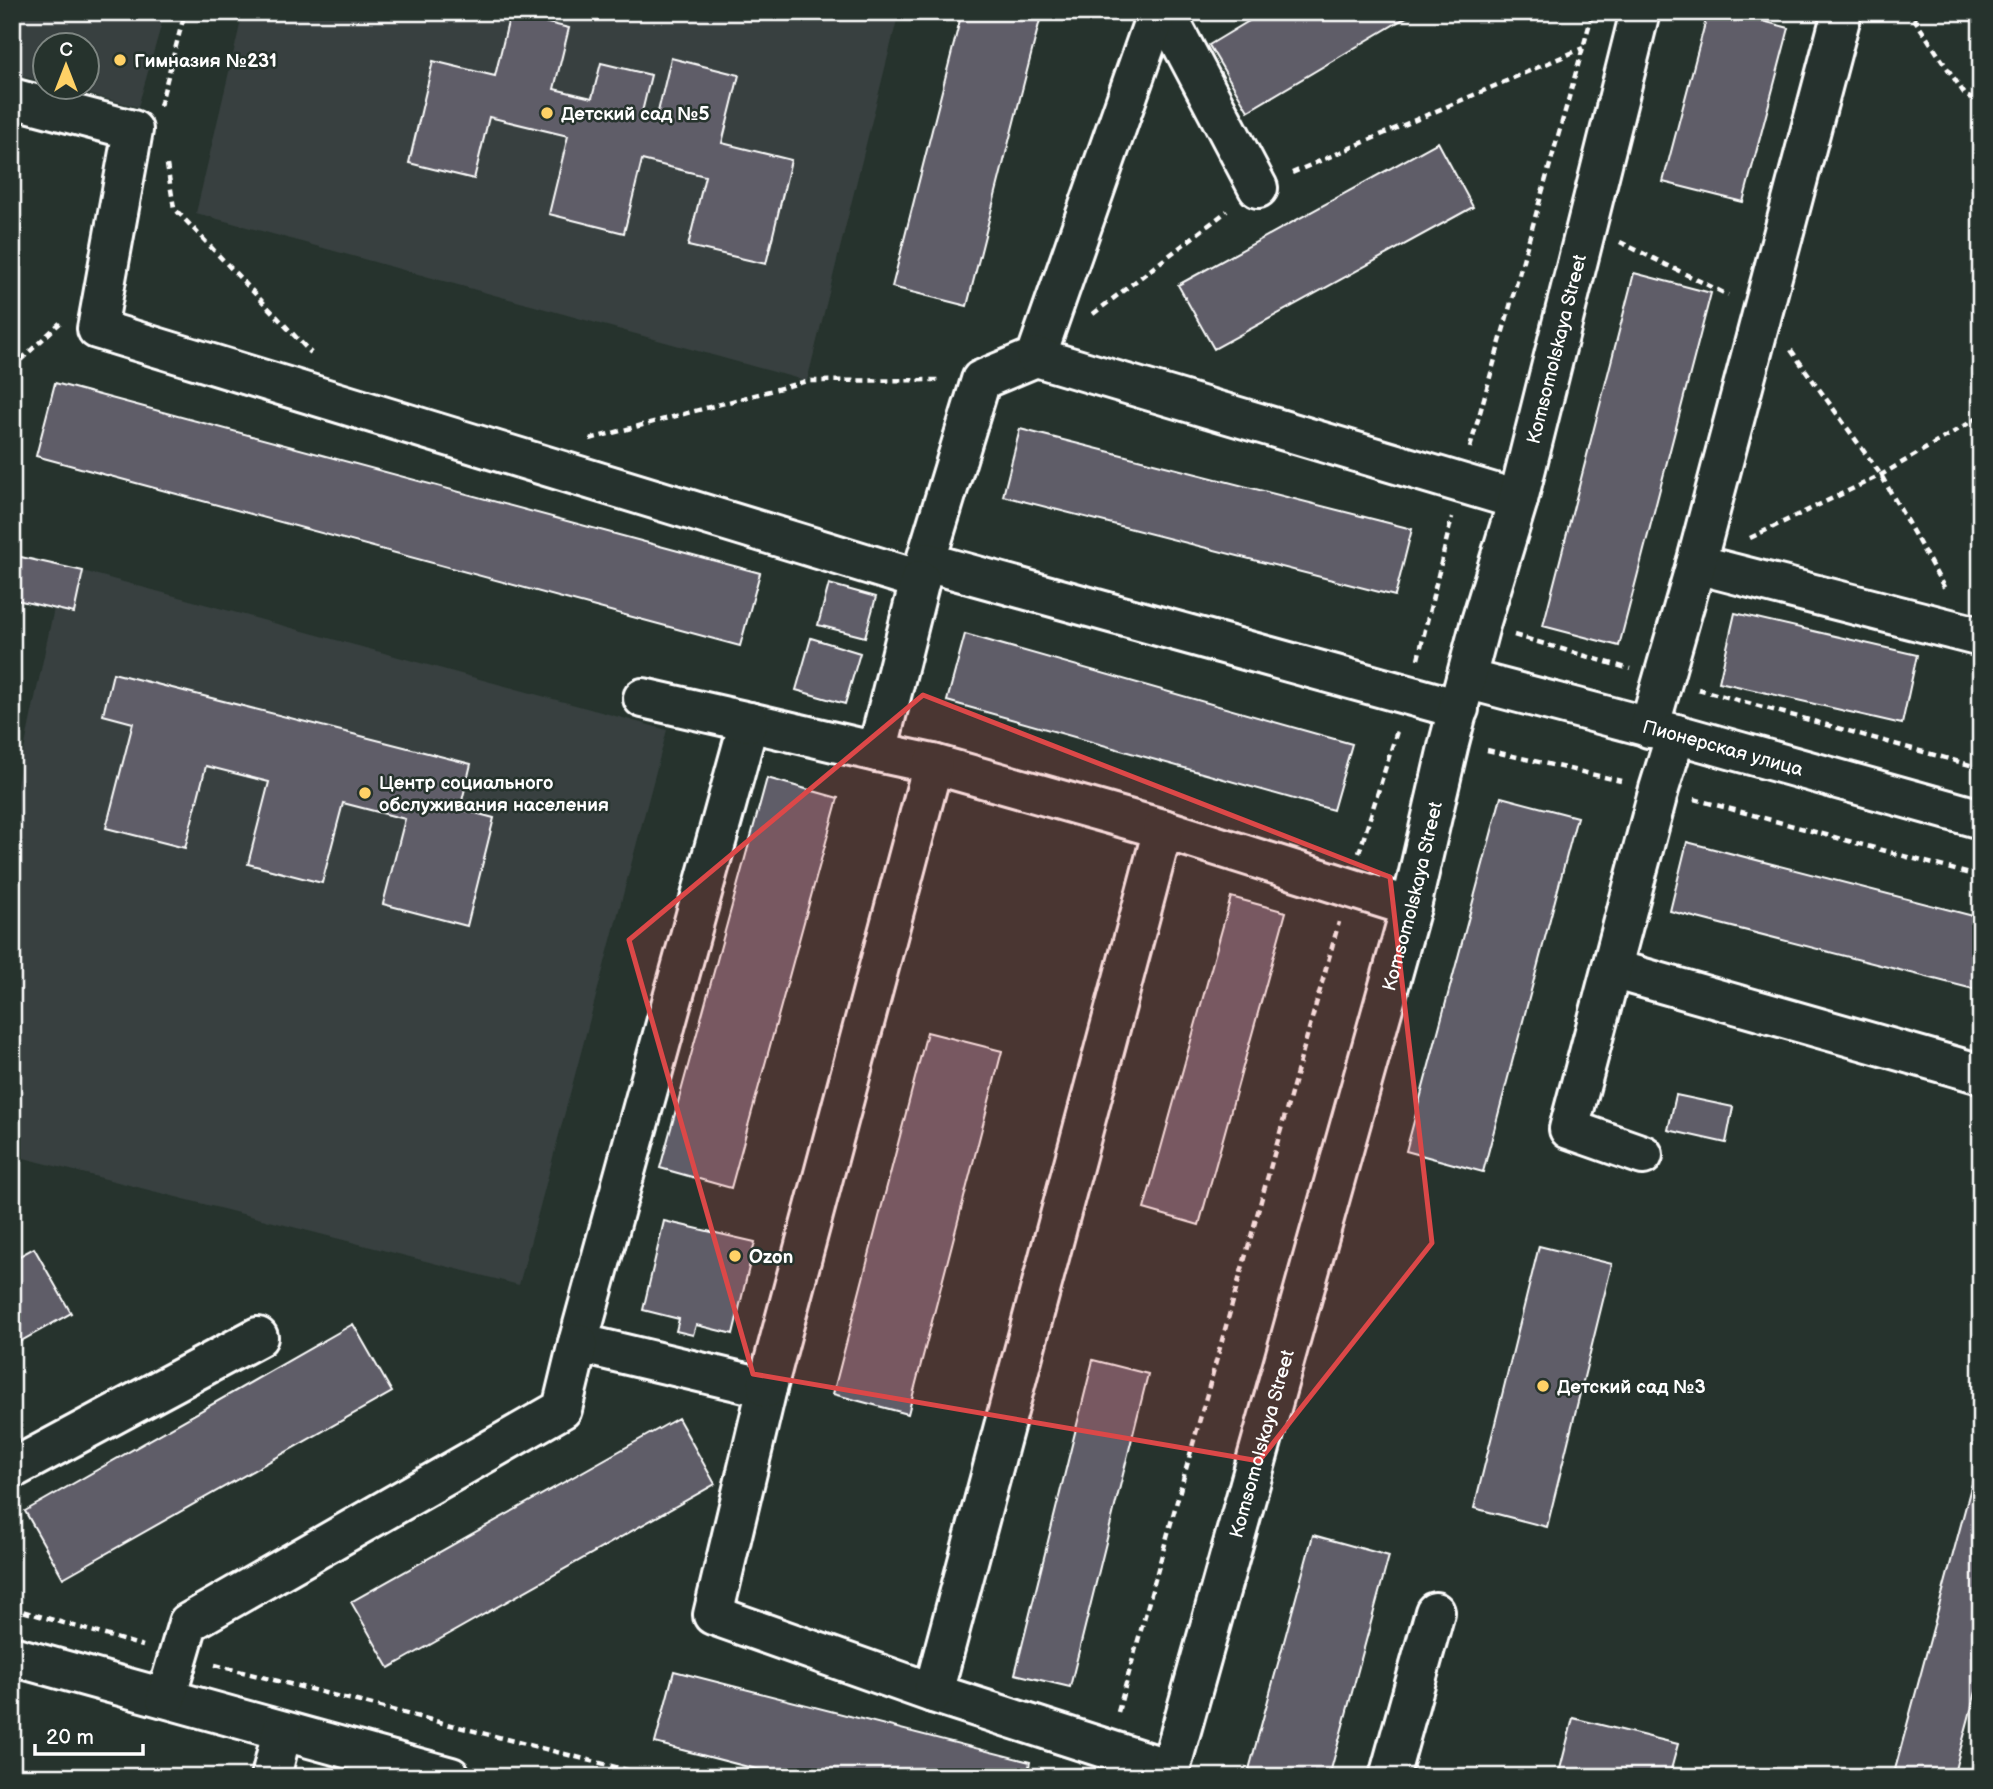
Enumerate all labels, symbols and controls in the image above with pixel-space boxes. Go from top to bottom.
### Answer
north arrow [32,32,102,102]
text: С [59,39,73,62]
place label: Гимназия №231 [134,50,277,73]
marker: Гимназия №231 [112,52,128,68]
place label: Детский сад №5 [561,103,710,126]
marker: Детский сад №5 [539,105,555,121]
street label: Komsomolskaya Street [1522,252,1592,446]
street label: Пионерская улица [1640,716,1806,782]
place label: Центр социального обслуживания населения [379,772,609,817]
marker: Центр социального обслуживания населения [357,785,373,801]
street label: Komsomolskaya Street [1378,799,1448,994]
place label: Ozon [749,1246,793,1269]
marker: Ozon [727,1248,743,1264]
street label: Komsomolskaya Street [1225,1347,1300,1541]
place label: Детский сад №3 [1557,1376,1706,1399]
marker: Детский сад №3 [1535,1378,1551,1394]
scale bar [35,1712,144,1756]
text: 20 m [46,1725,94,1750]

